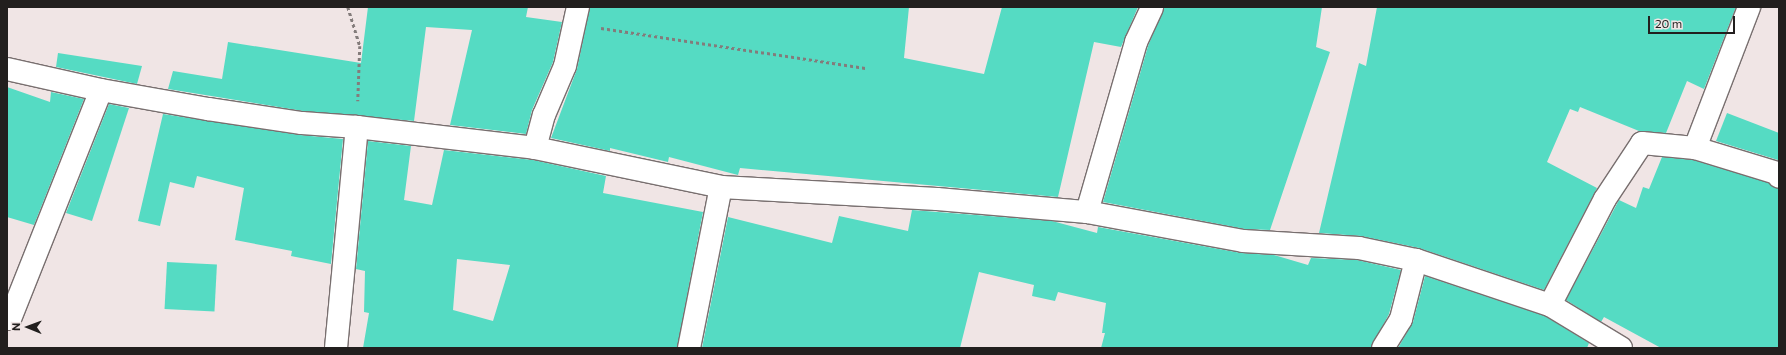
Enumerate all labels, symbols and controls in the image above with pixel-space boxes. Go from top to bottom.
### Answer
scale bar [1650,8,1737,34]
text: 20 m [1655,16,1682,30]
north arrow [8,307,48,347]
text: N [9,323,22,331]

